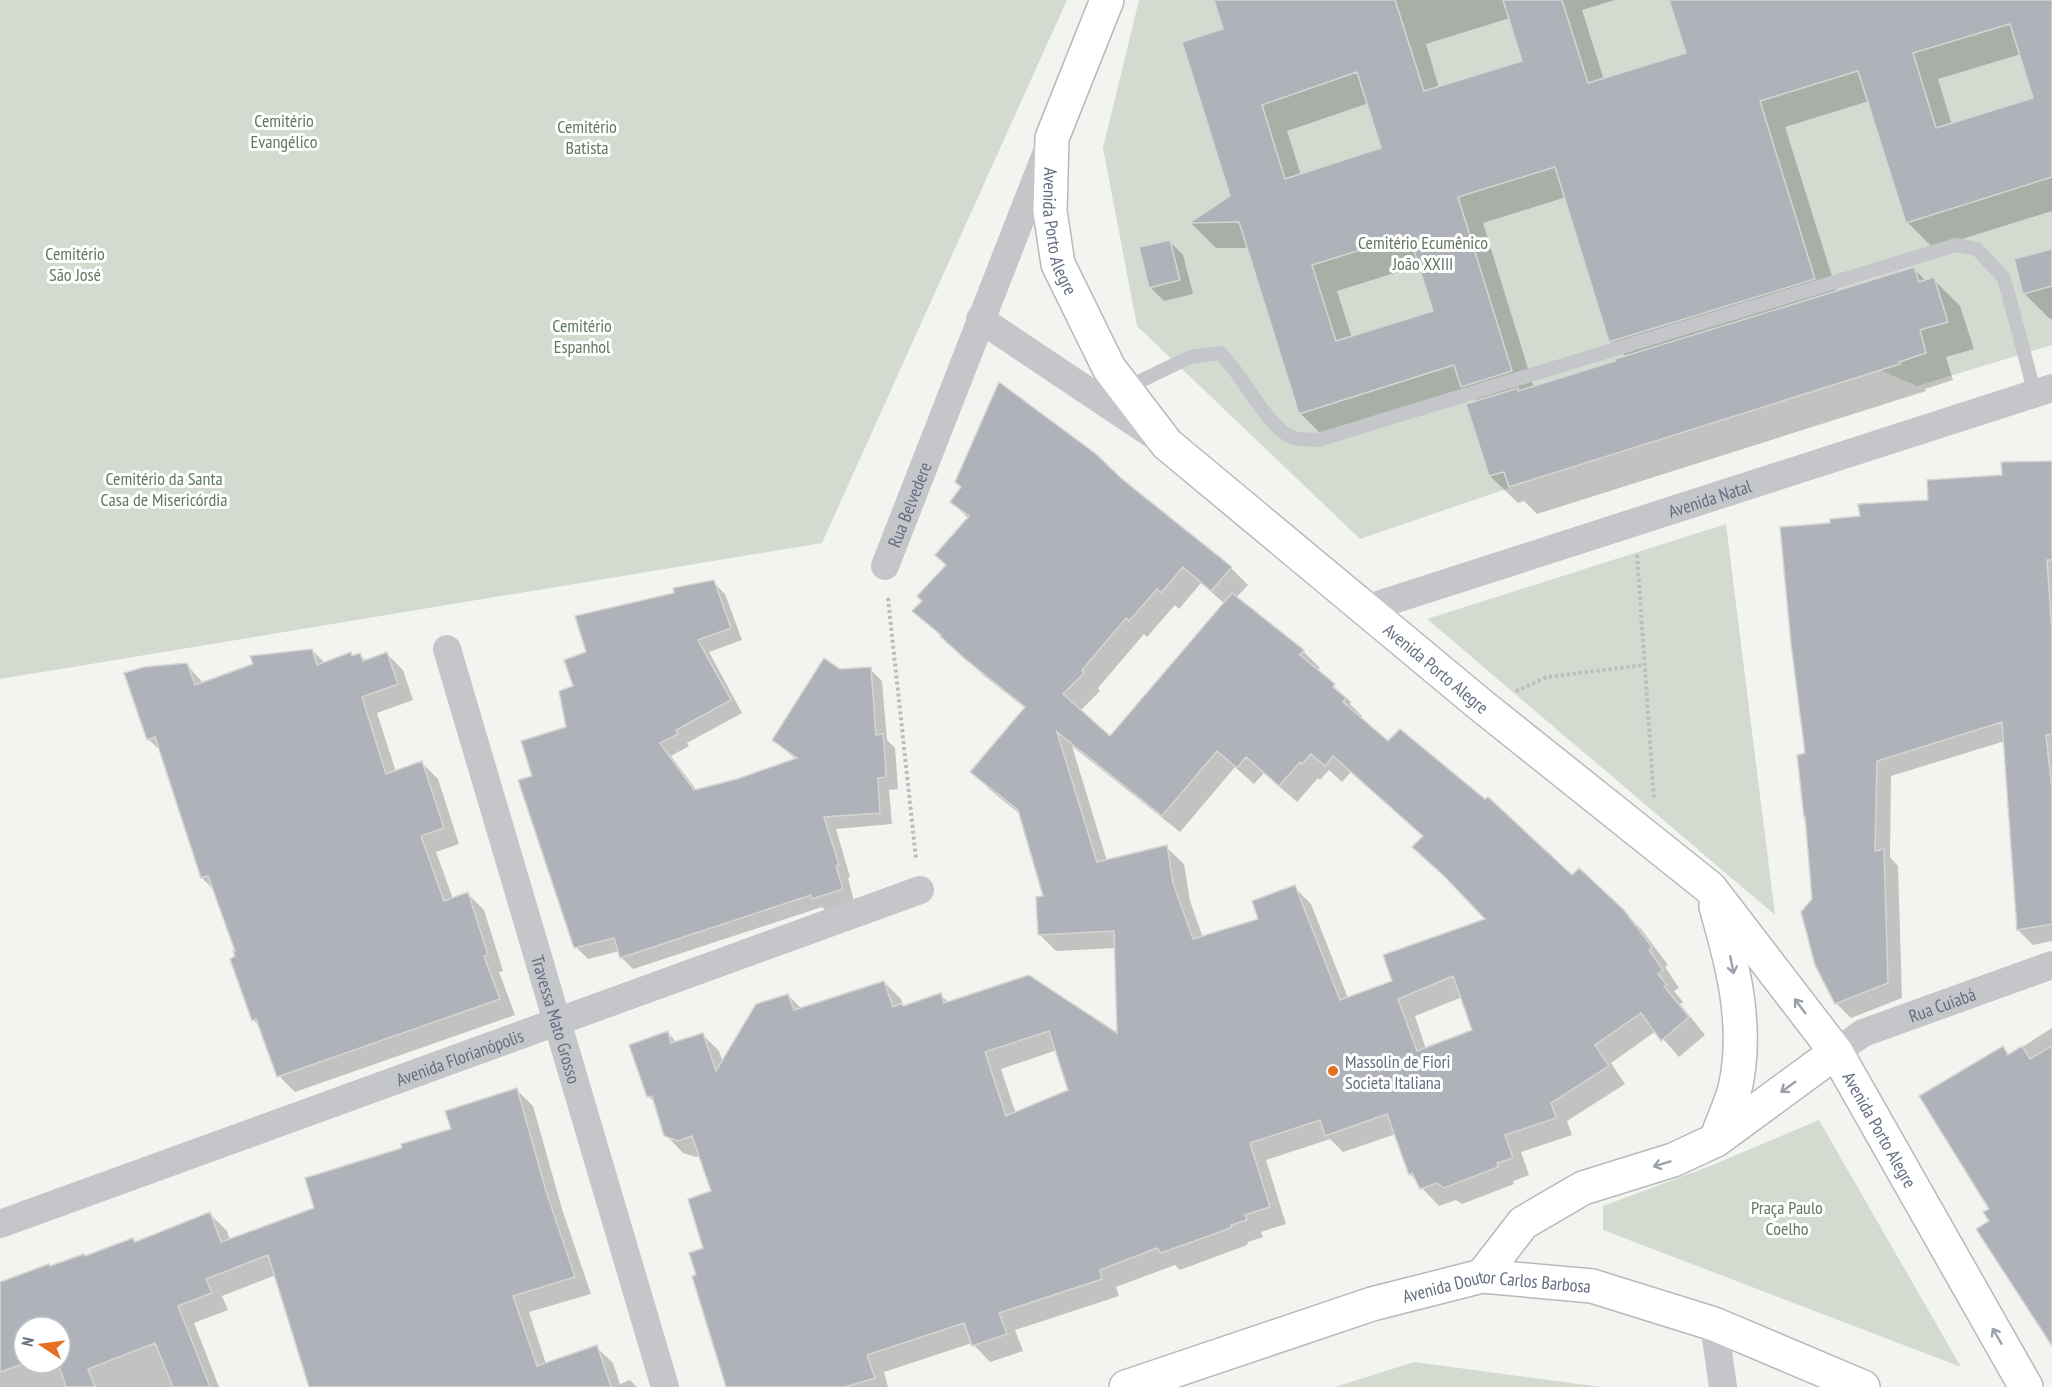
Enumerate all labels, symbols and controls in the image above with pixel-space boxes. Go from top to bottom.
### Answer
park label: Cemitério Evangélico [251,109,318,153]
park label: Cemitério Batista [557,115,617,159]
street label: Avenida Porto Alegre [1038,167,1083,298]
park label: Cemitério Ecumênico João XXIII [1358,231,1488,275]
park label: Cemitério São José [45,242,105,286]
park label: Cemitério Espanhol [552,314,612,358]
street label: Rua Belvedere [882,459,936,550]
park label: Cemitério da Santa Casa de Misericórdia [101,467,227,511]
street label: Avenida Natal [1665,474,1755,522]
street label: Avenida Porto Alegre [1379,618,1494,718]
street label: Travessa Mato Grosso [526,952,586,1086]
one-way arrow [1727,955,1738,974]
street label: Rua Cuiabá [1905,982,1979,1027]
one-way arrow [1794,998,1806,1014]
street label: Avenida Florianópolis [393,1023,527,1091]
place label: Massolin de Fiori Societa Italiana [1345,1050,1450,1094]
marker: Massolin de Fiori Societa Italiana [1326,1064,1340,1078]
street label: Avenida Porto Alegre [1838,1067,1922,1192]
one-way arrow [1781,1081,1797,1093]
one-way arrow [1653,1159,1672,1170]
park label: Praça Paulo Coelho [1751,1196,1823,1240]
street label: Avenida Doutor Carlos Barbosa [1400,1265,1592,1307]
north arrow [12,1315,72,1375]
one-way arrow [1991,1328,2003,1345]
text: N [17,1335,38,1348]

